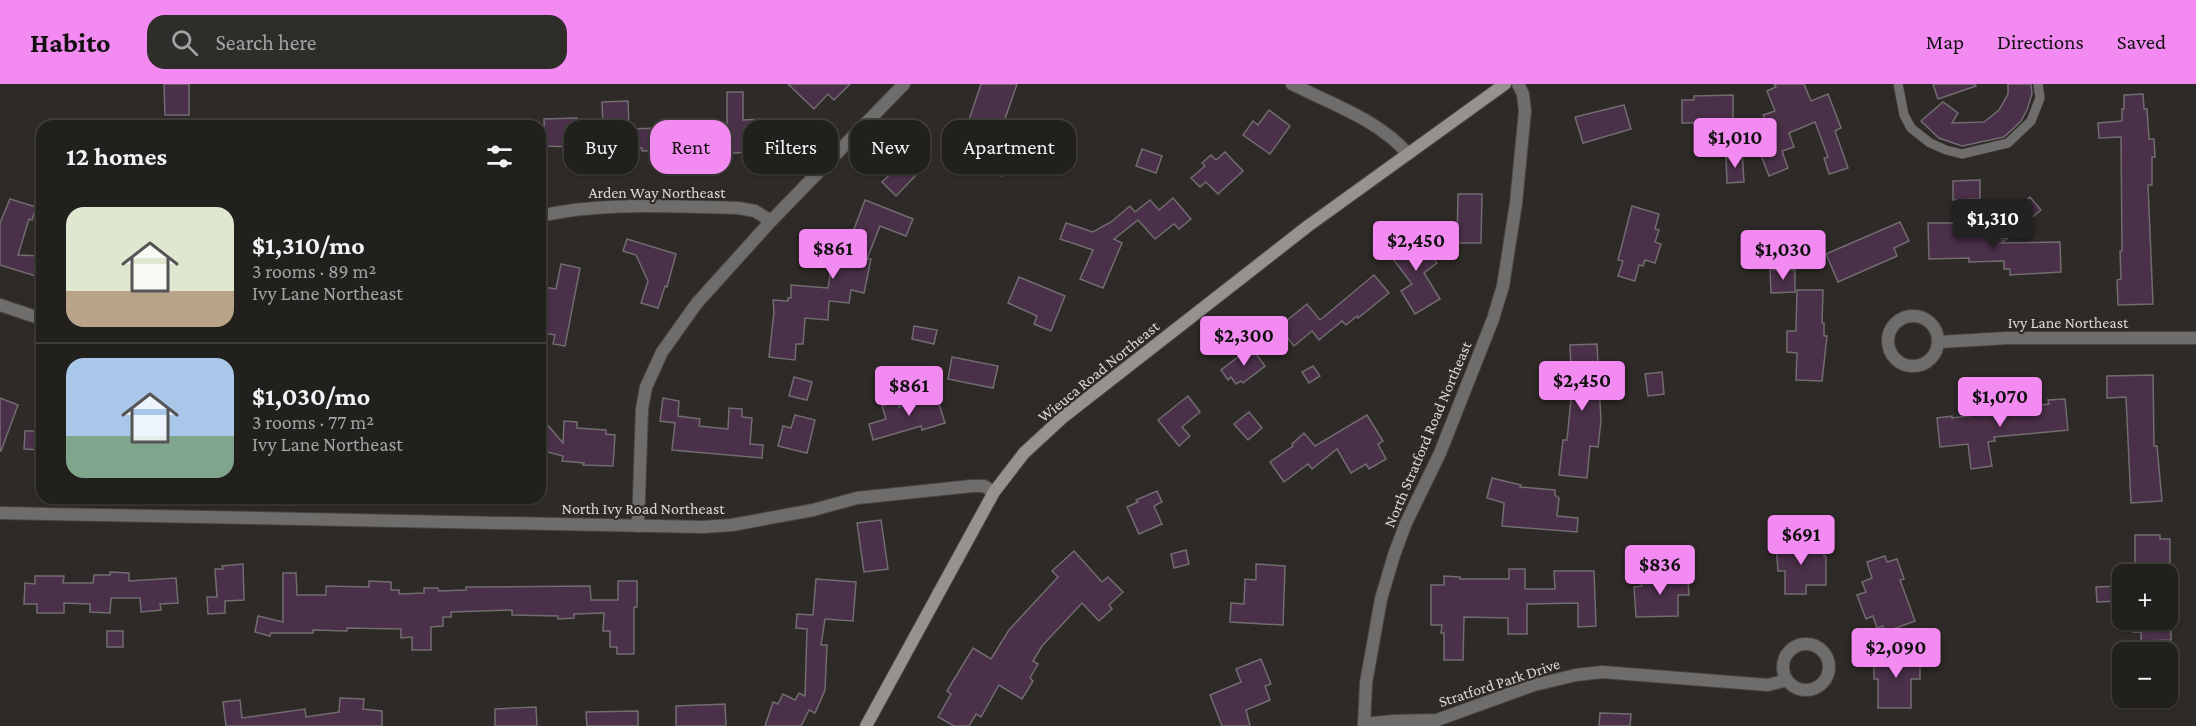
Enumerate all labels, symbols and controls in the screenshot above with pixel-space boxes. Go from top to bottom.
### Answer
search box [147,15,567,69]
icon: search [168,26,201,59]
text: Habito [30,27,111,58]
text: Search here [216,30,317,55]
text: Map [1926,30,1964,54]
text: Directions [1997,30,2084,54]
text: Saved [2117,30,2166,54]
pin: $1,010 [1686,118,1784,169]
chip: Buy [564,120,638,174]
chip: Rent [650,120,731,174]
chip: Filters [743,120,838,174]
chip: New [850,120,930,174]
chip: Apartment [942,120,1076,174]
text: $1,010 [1708,126,1762,148]
icon: filters [483,140,516,173]
text: 12 homes [66,142,167,171]
street label: Arden Way Northeast [588,184,726,202]
pin: $1,310 [1944,199,2042,250]
text: $1,310 [1967,207,2019,229]
pin: $2,450 [1367,221,1465,272]
pin: $861 [797,229,869,280]
text: $2,450 [1387,229,1445,251]
pin: $1,030 [1734,230,1832,281]
icon: home [114,231,186,303]
text: $1,310/mo [252,231,365,260]
text: $861 [813,237,853,259]
text: $1,030 [1755,238,1811,260]
text: 3 rooms · 89 m² [252,260,376,282]
text: Ivy Lane Northeast [252,282,403,304]
street label: Ivy Lane Northeast [2008,314,2129,332]
pin: $2,300 [1195,316,1293,367]
street label: Wieuca Road Northeast [1034,317,1163,425]
text: $2,300 [1214,324,1274,346]
street label: North Stratford Road Northeast [1380,338,1475,530]
pin: $2,450 [1533,361,1631,412]
pin: $861 [873,366,945,417]
text: $2,450 [1553,369,1611,391]
text: $861 [889,374,929,396]
pin: $1,070 [1951,377,2049,428]
icon: home [114,382,186,454]
text: $1,030/mo [252,382,370,411]
text: $1,070 [1972,385,2028,407]
text: 3 rooms · 77 m² [252,411,374,433]
text: Ivy Lane Northeast [252,433,403,455]
street label: North Ivy Road Northeast [561,500,725,518]
pin: $691 [1765,515,1837,566]
text: $691 [1782,523,1820,545]
pin: $836 [1624,545,1696,596]
text: $836 [1639,553,1681,575]
map controls [2112,564,2178,708]
button: + [2112,564,2178,630]
pin: $2,090 [1847,628,1945,679]
text: $2,090 [1866,636,1926,658]
button: − [2112,642,2178,708]
street label: Stratford Park Drive [1436,655,1562,710]

